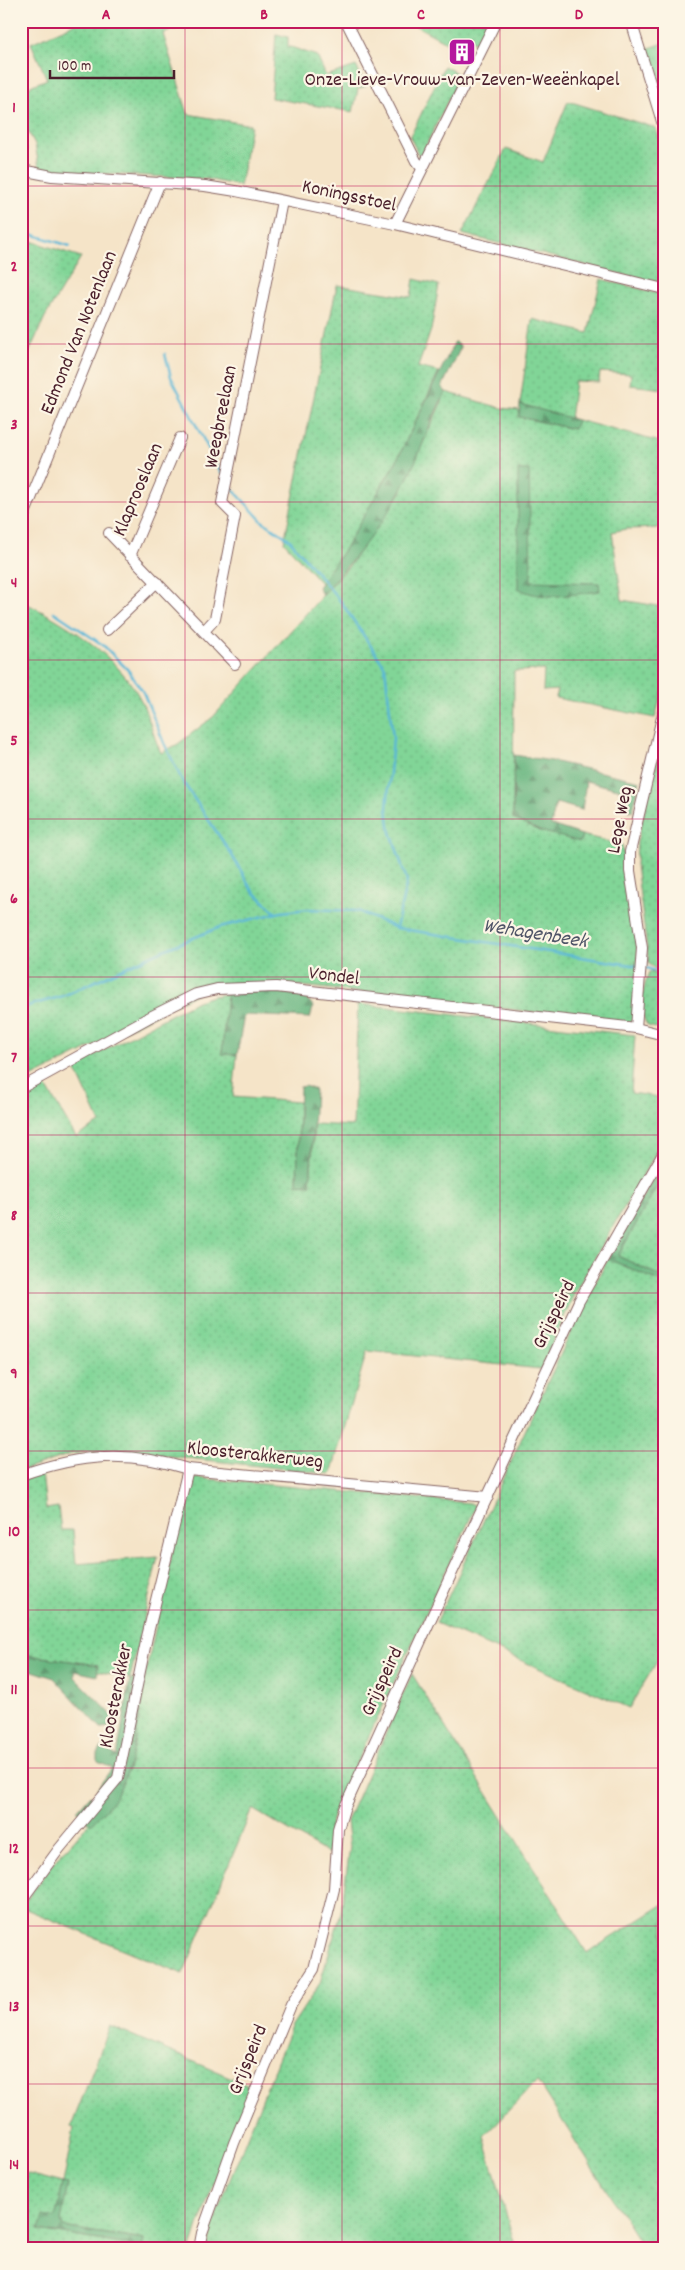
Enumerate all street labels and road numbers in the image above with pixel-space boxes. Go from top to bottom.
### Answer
street label: Koningsstoel [299,173,399,221]
street label: Edmond Van Notenlaan [34,247,126,419]
street label: Weegbreelaan [198,363,246,471]
street label: Klaprooslaan [107,439,171,541]
street label: Lege Weg [601,784,641,856]
street label: Vondel [307,960,361,994]
street label: Grijspeird [526,1276,584,1354]
street label: Kloosterakkerweg [186,1435,324,1477]
street label: Kloosterakker [93,1641,141,1751]
street label: Grijspeird [355,1643,411,1721]
street label: Grijspeird [222,2021,276,2099]

